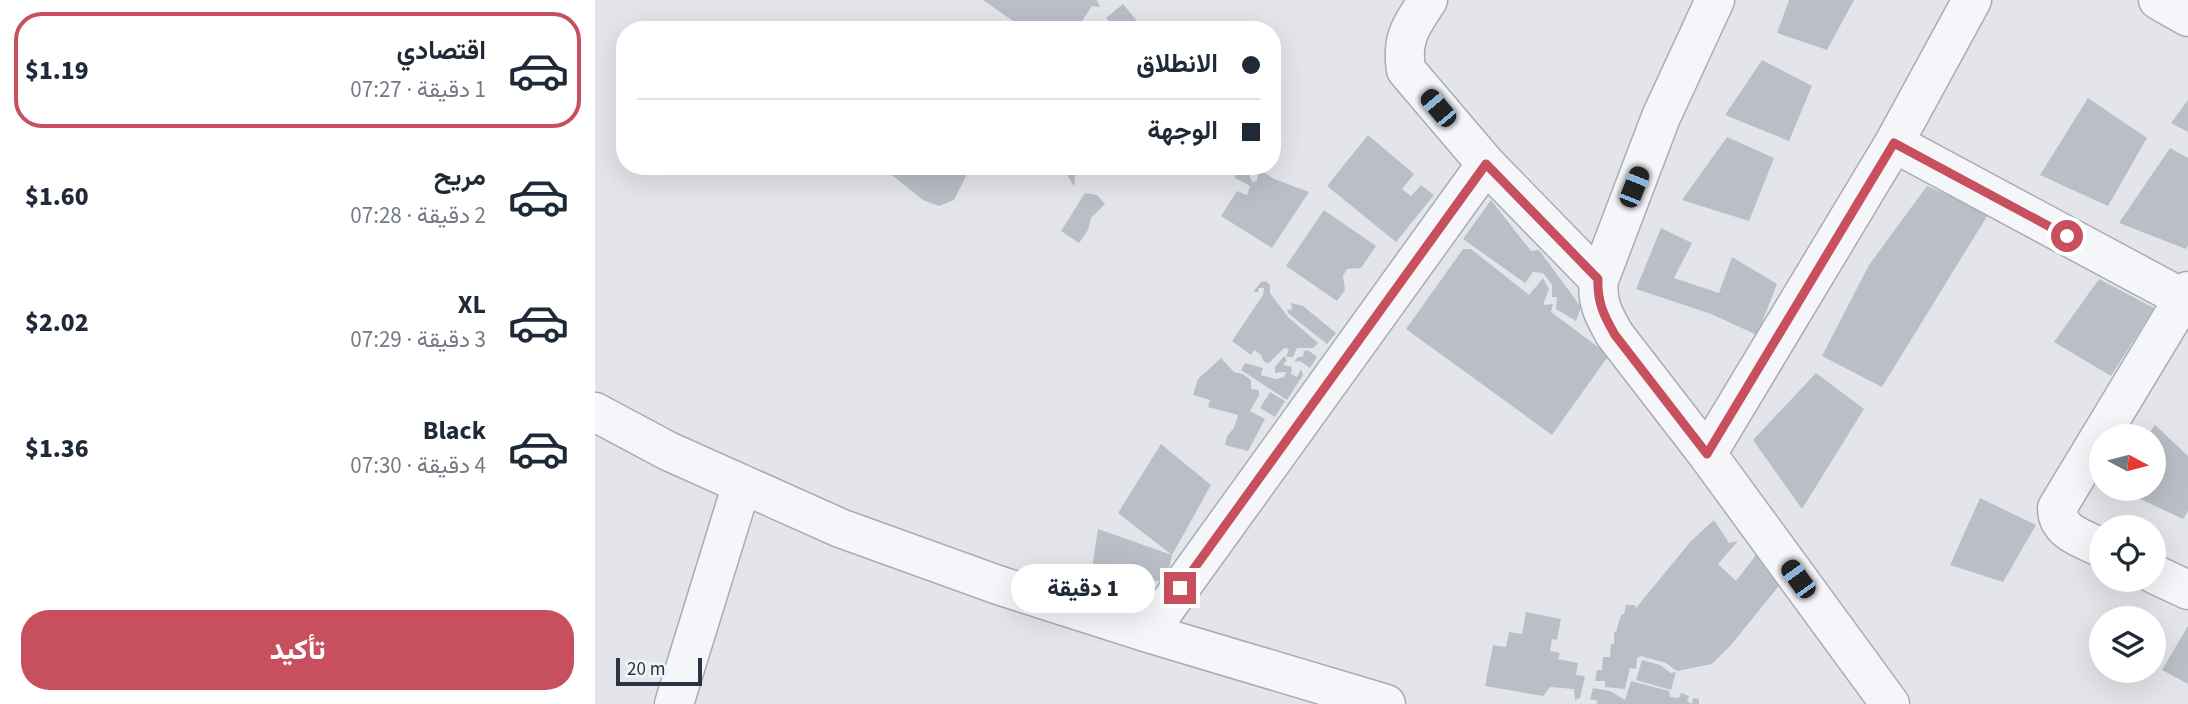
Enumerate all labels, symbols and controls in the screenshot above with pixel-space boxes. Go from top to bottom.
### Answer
text: اقتصادي [397,32,486,69]
icon: car [507,39,570,102]
text: الانطلاق [1136,45,1218,82]
text: $1.19 [25,52,89,89]
text: 1 دقيقة · 07:27 [350,73,486,106]
car [1417,85,1460,131]
text: الوجهة [1147,112,1218,149]
text: مريح [434,158,486,195]
car [1617,164,1652,210]
icon: car [507,165,570,228]
text: $1.60 [25,178,89,215]
text: 2 دقيقة · 07:28 [350,199,486,232]
route start [2051,220,2083,252]
text: XL [458,286,486,323]
icon: car [507,291,570,354]
text: $2.02 [25,304,89,341]
text: 3 دقيقة · 07:29 [350,323,486,356]
text: Black [423,412,486,449]
icon: car [507,417,570,480]
north arrow [2089,424,2167,500]
map controls [2089,424,2166,683]
text: $1.36 [25,430,89,467]
text: 4 دقيقة · 07:30 [350,449,486,482]
button: locate [2089,515,2166,592]
car [1778,556,1819,602]
callout: 1 دقيقة [1012,564,1155,612]
text: 1 دقيقة [1047,572,1119,605]
route end [1164,572,1196,604]
button: layers [2089,606,2166,683]
button: تأكيد [21,610,574,690]
scale bar [616,655,702,687]
text: 20 m [627,656,665,683]

